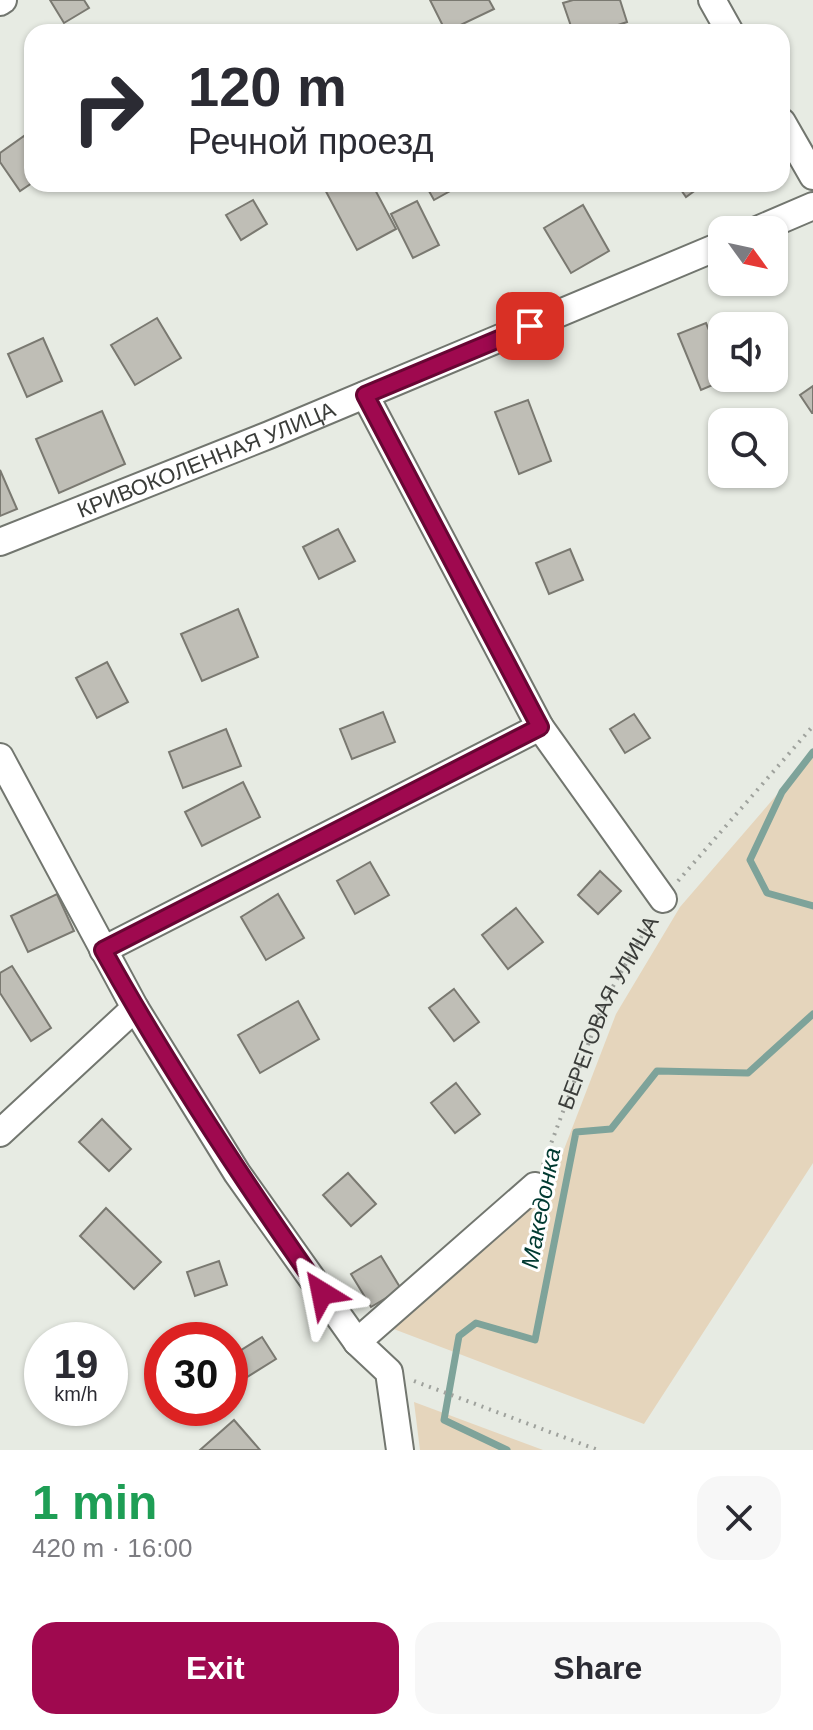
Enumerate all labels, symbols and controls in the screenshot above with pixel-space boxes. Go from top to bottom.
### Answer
text: 120 m [188,55,347,118]
icon: right [56,56,160,160]
text: Речной проезд [188,121,434,162]
north arrow [708,216,788,296]
map controls [708,216,788,488]
pin [496,292,564,360]
icon: arrive [508,304,552,348]
button: sound [708,312,788,392]
street label: КРИВОКОЛЕННАЯ УЛИЦА [74,397,339,523]
button: search [708,408,788,488]
street label: БЕРЕГОВАЯ УЛИЦА [553,911,664,1113]
water label: Македонка [516,1145,565,1271]
position arrow [280,1251,364,1335]
speed limit sign: 30 [144,1322,248,1426]
text: 19 [54,1342,98,1386]
text: km/h [54,1383,98,1405]
text: 1 min [32,1476,157,1529]
button: close [697,1476,781,1560]
text: 420 m · 16:00 [32,1533,192,1563]
button: Exit [32,1622,399,1714]
button: Share [415,1622,781,1714]

